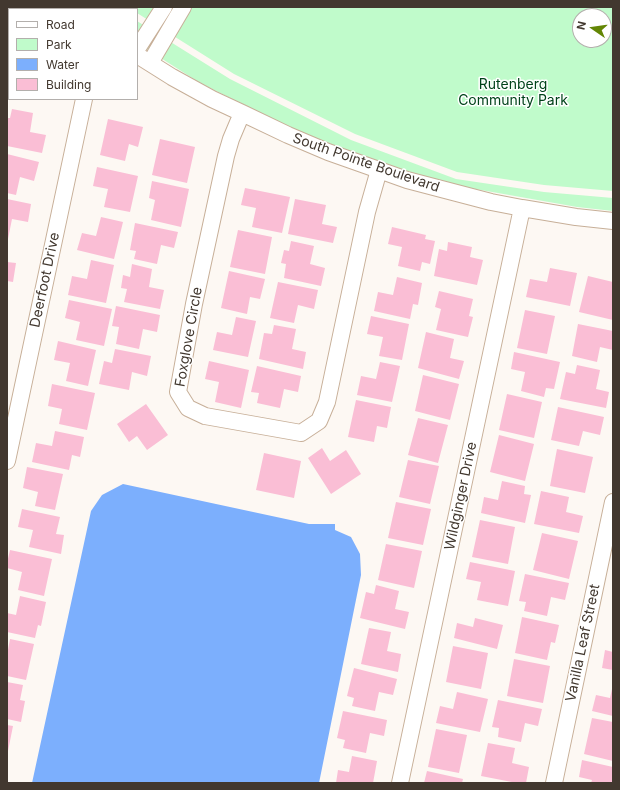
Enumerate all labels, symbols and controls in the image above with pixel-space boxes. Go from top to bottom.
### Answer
legend [8,8,138,100]
north arrow [572,8,612,48]
text: Road [46,17,75,32]
text: N [574,20,589,31]
text: Park [46,37,72,52]
text: Water [46,57,79,72]
text: Building [46,77,91,92]
park label: Rutenberg Community Park [458,77,568,110]
street label: South Pointe Boulevard [290,130,442,196]
street label: Deerfoot Drive [27,231,63,329]
street label: Foxglove Circle [172,286,206,388]
street label: Wildginger Drive [441,440,481,552]
street label: Vanilla Leaf Street [562,583,604,703]

